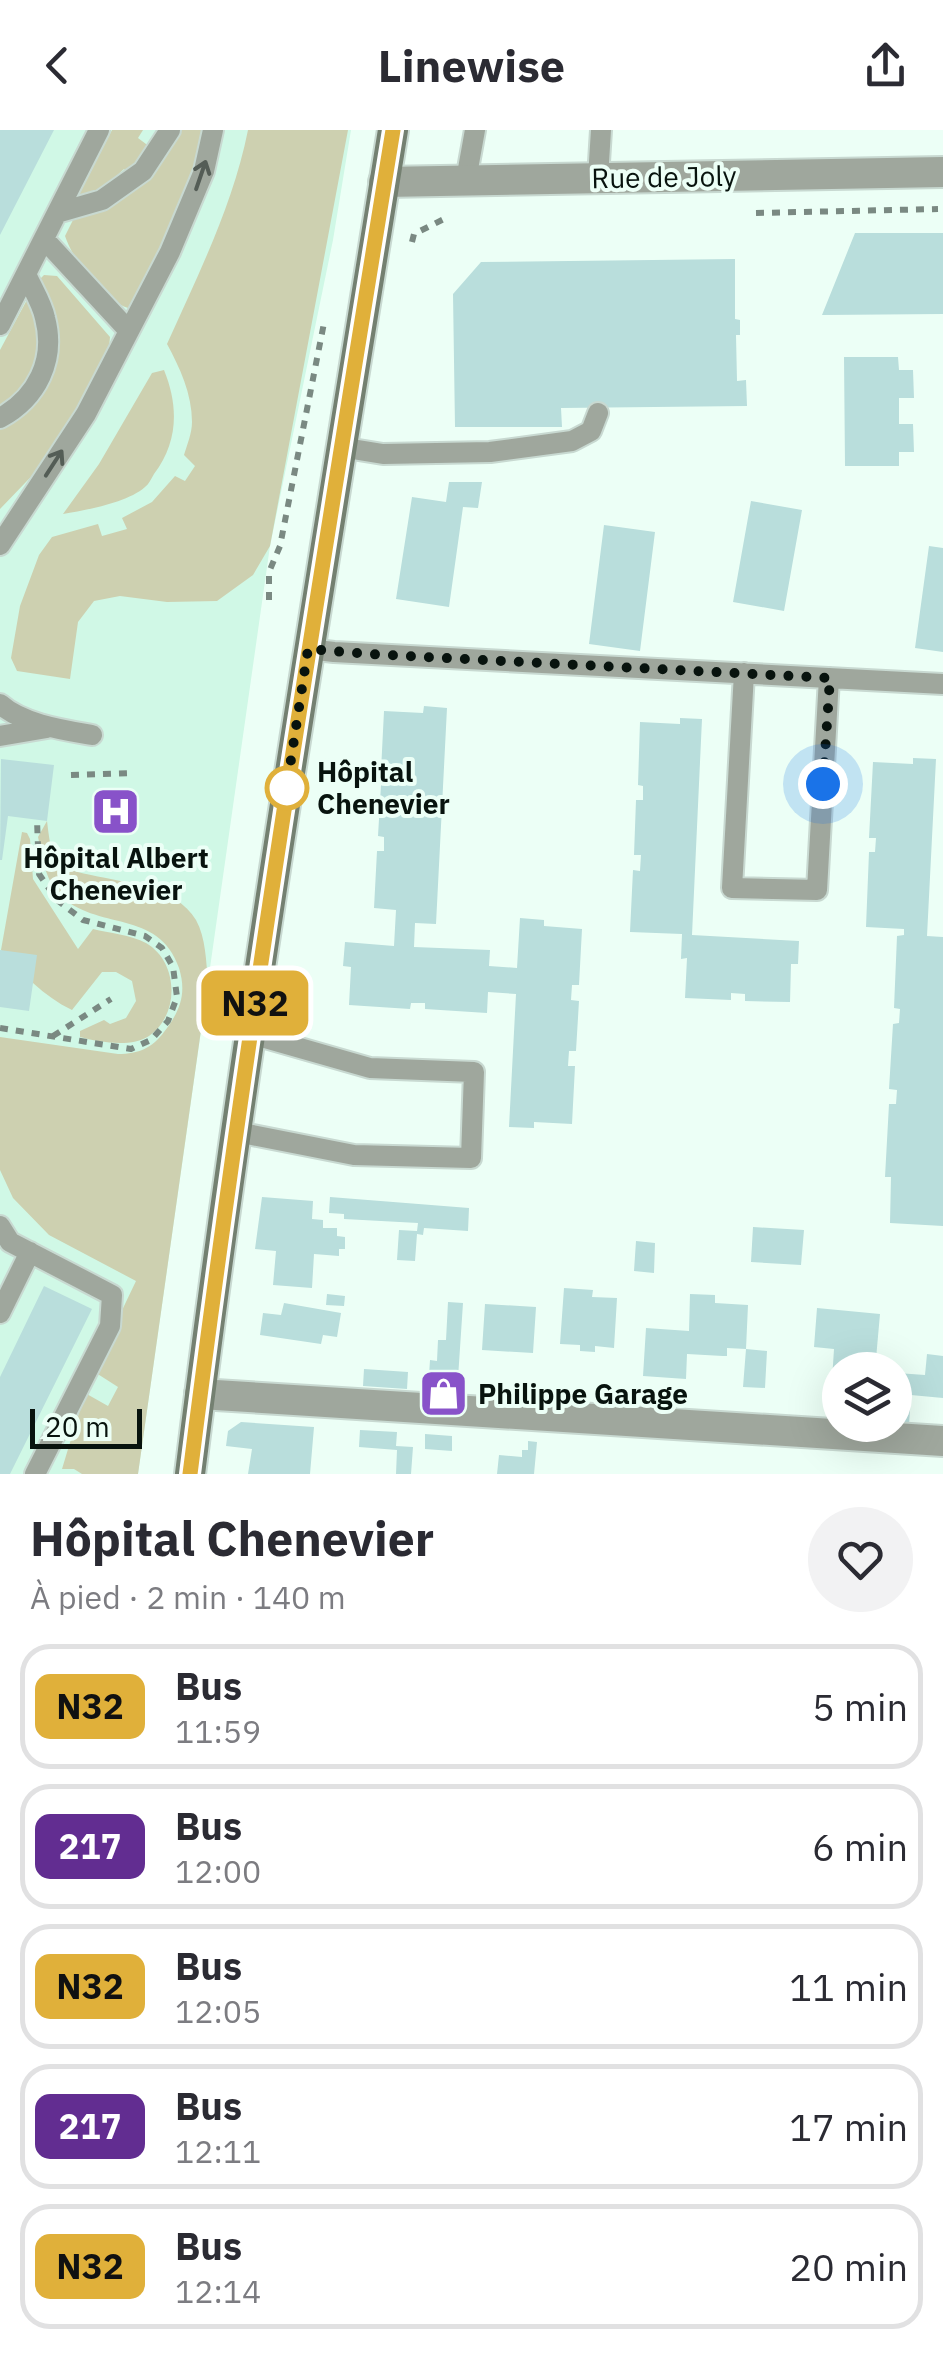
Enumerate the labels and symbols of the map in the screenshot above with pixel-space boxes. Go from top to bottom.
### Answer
street label: Rue de Joly [591,157,737,196]
one-way arrow [193,160,211,191]
one-way arrow [43,450,64,478]
place label: Hôpital Chenevier [317,753,450,822]
your location [798,759,848,809]
marker: Hôpital Chenevier [266,767,308,809]
hospital icon: Hôpital Albert Chenevier [90,785,142,837]
place label: Hôpital Albert Chenevier [23,839,209,908]
line badge: N32 [198,970,312,1036]
shop icon: Philippe Garage [417,1368,469,1420]
place label: Philippe Garage [478,1375,688,1412]
scale bar [30,1404,142,1448]

